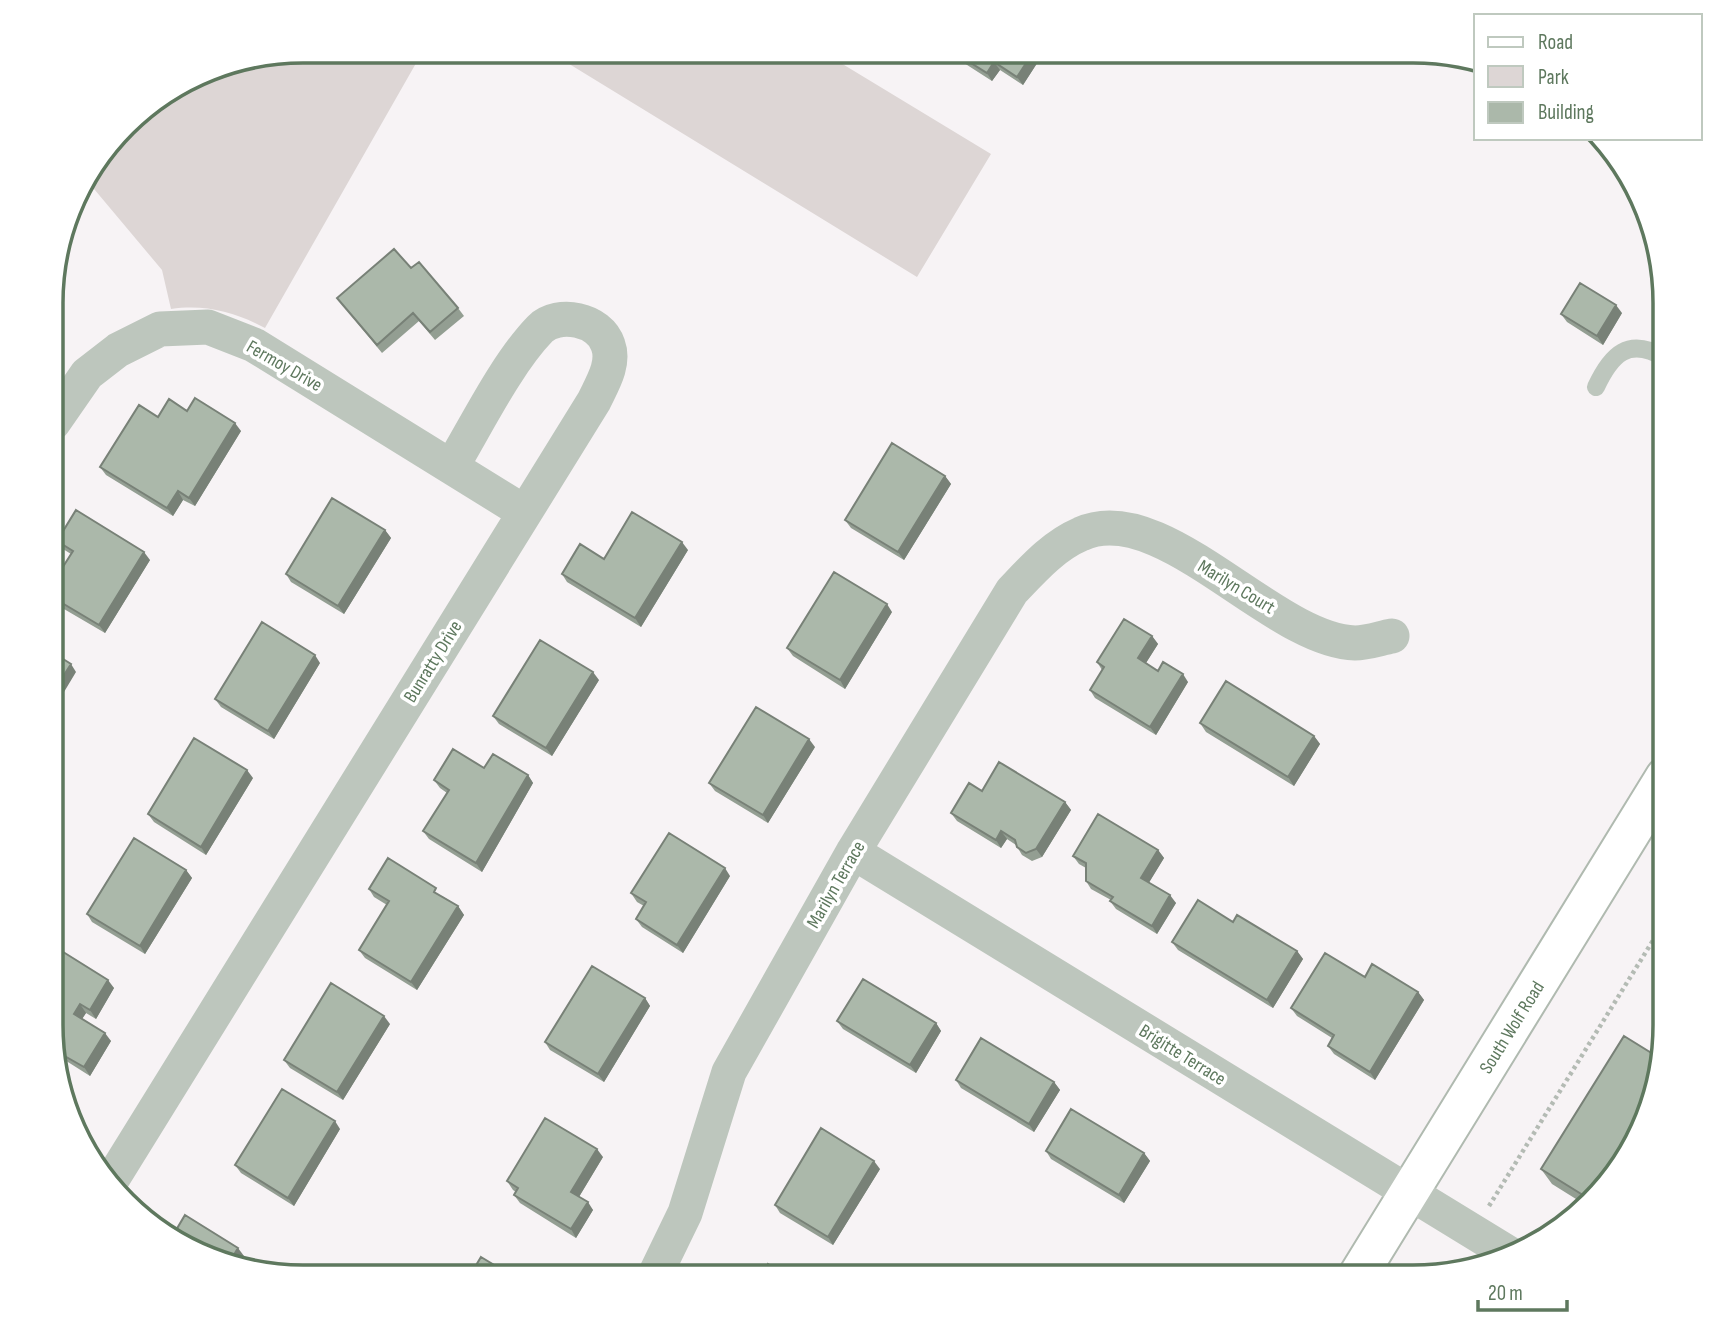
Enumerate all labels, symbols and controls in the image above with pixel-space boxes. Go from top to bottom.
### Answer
legend [1474,14,1702,140]
text: Road [1538,30,1573,55]
text: Park [1538,65,1569,90]
text: Building [1538,100,1594,125]
street label: Fermoy Drive [242,335,326,397]
street label: Marilyn Court [1193,555,1279,619]
street label: Bunratty Drive [399,617,467,707]
street label: Marilyn Terrace [802,837,870,932]
street label: South Wolf Road [1475,977,1550,1078]
street label: Brigitte Terrace [1135,1020,1230,1091]
scale bar [1478,1268,1567,1312]
text: 20 m [1488,1281,1523,1306]

